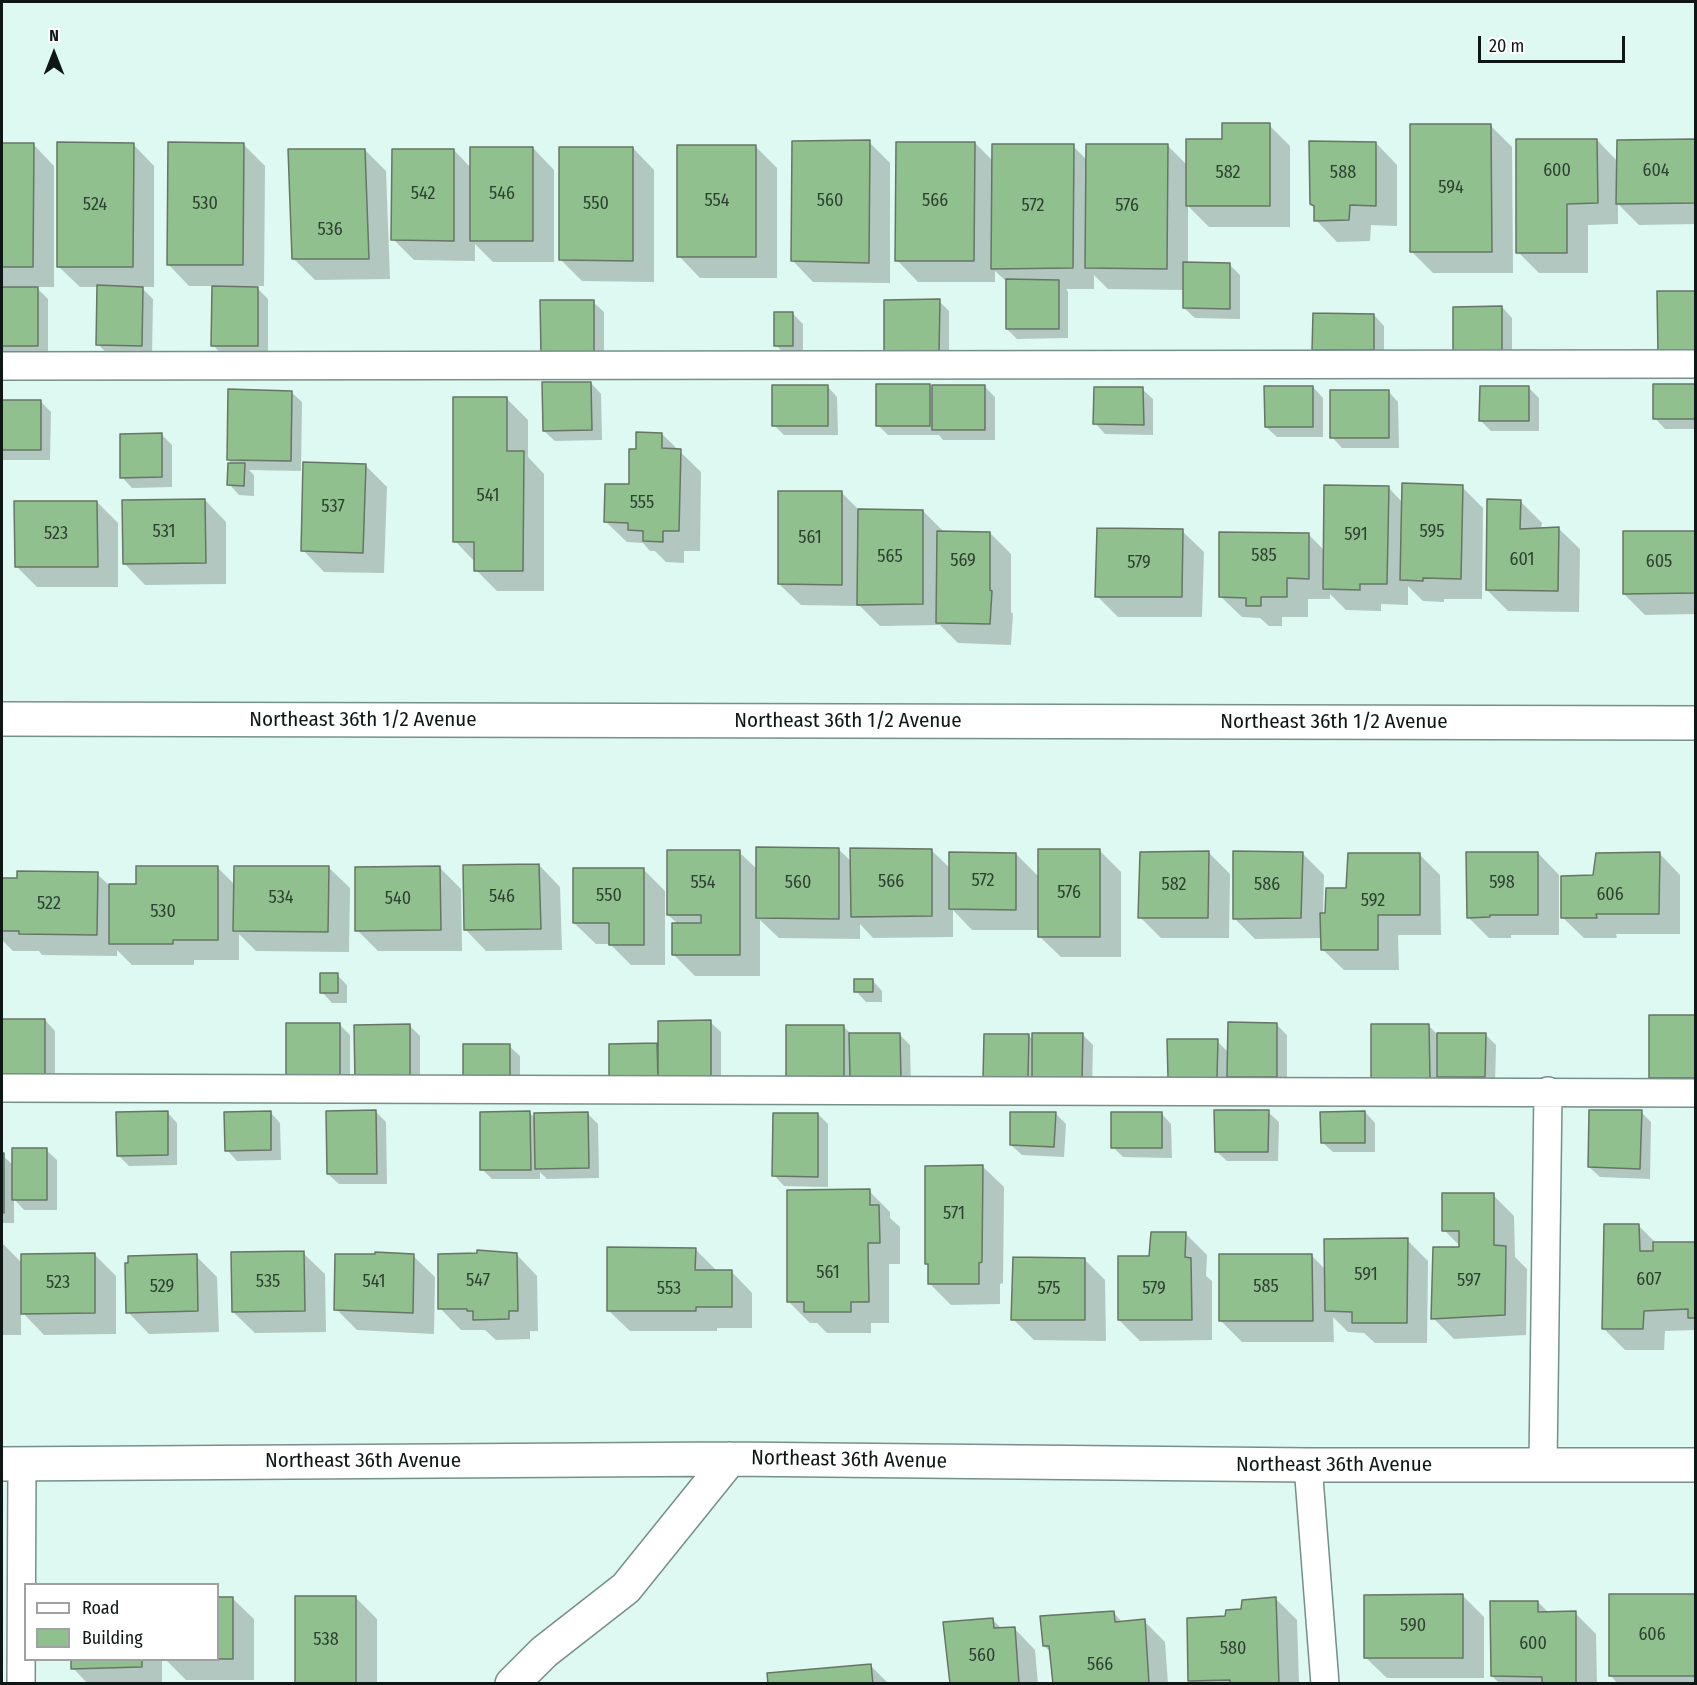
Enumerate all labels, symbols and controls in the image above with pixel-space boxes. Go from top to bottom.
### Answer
north arrow [24,24,84,84]
scale bar [1481,24,1628,62]
text: N [49,26,59,45]
text: 20 m [1489,35,1524,57]
house number: 600 [1543,160,1571,182]
house number: 604 [1642,160,1670,182]
house number: 582 [1215,162,1241,184]
house number: 588 [1330,162,1356,184]
house number: 594 [1438,177,1464,199]
house number: 542 [411,183,435,205]
house number: 546 [489,183,515,205]
house number: 554 [704,190,730,212]
house number: 560 [817,190,843,212]
house number: 566 [922,190,948,212]
house number: 530 [192,193,218,215]
house number: 550 [583,193,609,215]
house number: 524 [83,194,107,216]
house number: 572 [1022,195,1044,217]
house number: 576 [1115,195,1139,217]
house number: 536 [317,219,343,241]
house number: 541 [476,485,500,507]
house number: 555 [630,492,654,514]
house number: 537 [321,496,345,518]
house number: 531 [153,521,175,543]
house number: 595 [1419,521,1445,543]
house number: 523 [44,523,68,545]
house number: 591 [1344,524,1368,546]
house number: 561 [798,527,822,549]
house number: 585 [1251,545,1277,567]
house number: 565 [877,546,903,568]
house number: 601 [1510,549,1534,571]
house number: 569 [950,550,976,572]
house number: 605 [1646,551,1672,573]
house number: 579 [1127,552,1151,574]
street label: Northeast 36th 1/2 Avenue [249,707,477,733]
street label: Northeast 36th 1/2 Avenue [734,708,962,734]
street label: Northeast 36th 1/2 Avenue [1220,709,1448,735]
house number: 572 [972,870,994,892]
house number: 566 [878,871,904,893]
house number: 554 [690,872,716,894]
house number: 560 [785,872,811,894]
house number: 598 [1489,872,1515,894]
house number: 582 [1161,874,1187,896]
house number: 586 [1254,874,1280,896]
house number: 576 [1057,882,1081,904]
house number: 606 [1596,884,1624,906]
house number: 550 [596,885,622,907]
house number: 546 [489,886,515,908]
house number: 534 [269,887,293,909]
house number: 540 [385,888,411,910]
house number: 592 [1361,890,1385,912]
house number: 522 [37,893,61,915]
house number: 530 [150,901,176,923]
house number: 571 [943,1203,965,1225]
house number: 561 [816,1262,840,1284]
house number: 591 [1354,1264,1378,1286]
house number: 607 [1636,1269,1662,1291]
house number: 547 [466,1270,490,1292]
house number: 597 [1457,1270,1481,1292]
house number: 535 [256,1271,280,1293]
house number: 541 [362,1271,386,1293]
house number: 523 [46,1272,70,1294]
house number: 529 [150,1276,174,1298]
house number: 585 [1253,1276,1279,1298]
house number: 553 [657,1278,681,1300]
house number: 575 [1037,1278,1061,1300]
house number: 579 [1142,1278,1166,1300]
street label: Northeast 36th Avenue [751,1446,947,1474]
street label: Northeast 36th Avenue [265,1448,461,1474]
street label: Northeast 36th Avenue [1236,1452,1432,1478]
legend [24,1583,219,1661]
text: Road [82,1597,119,1619]
house number: 590 [1400,1615,1426,1637]
house number: 606 [1638,1624,1666,1646]
text: Building [82,1627,143,1649]
house number: 538 [313,1629,339,1651]
house number: 600 [1519,1633,1547,1655]
house number: 580 [1220,1638,1246,1660]
house number: 560 [969,1645,995,1667]
house number: 566 [1087,1654,1113,1676]

